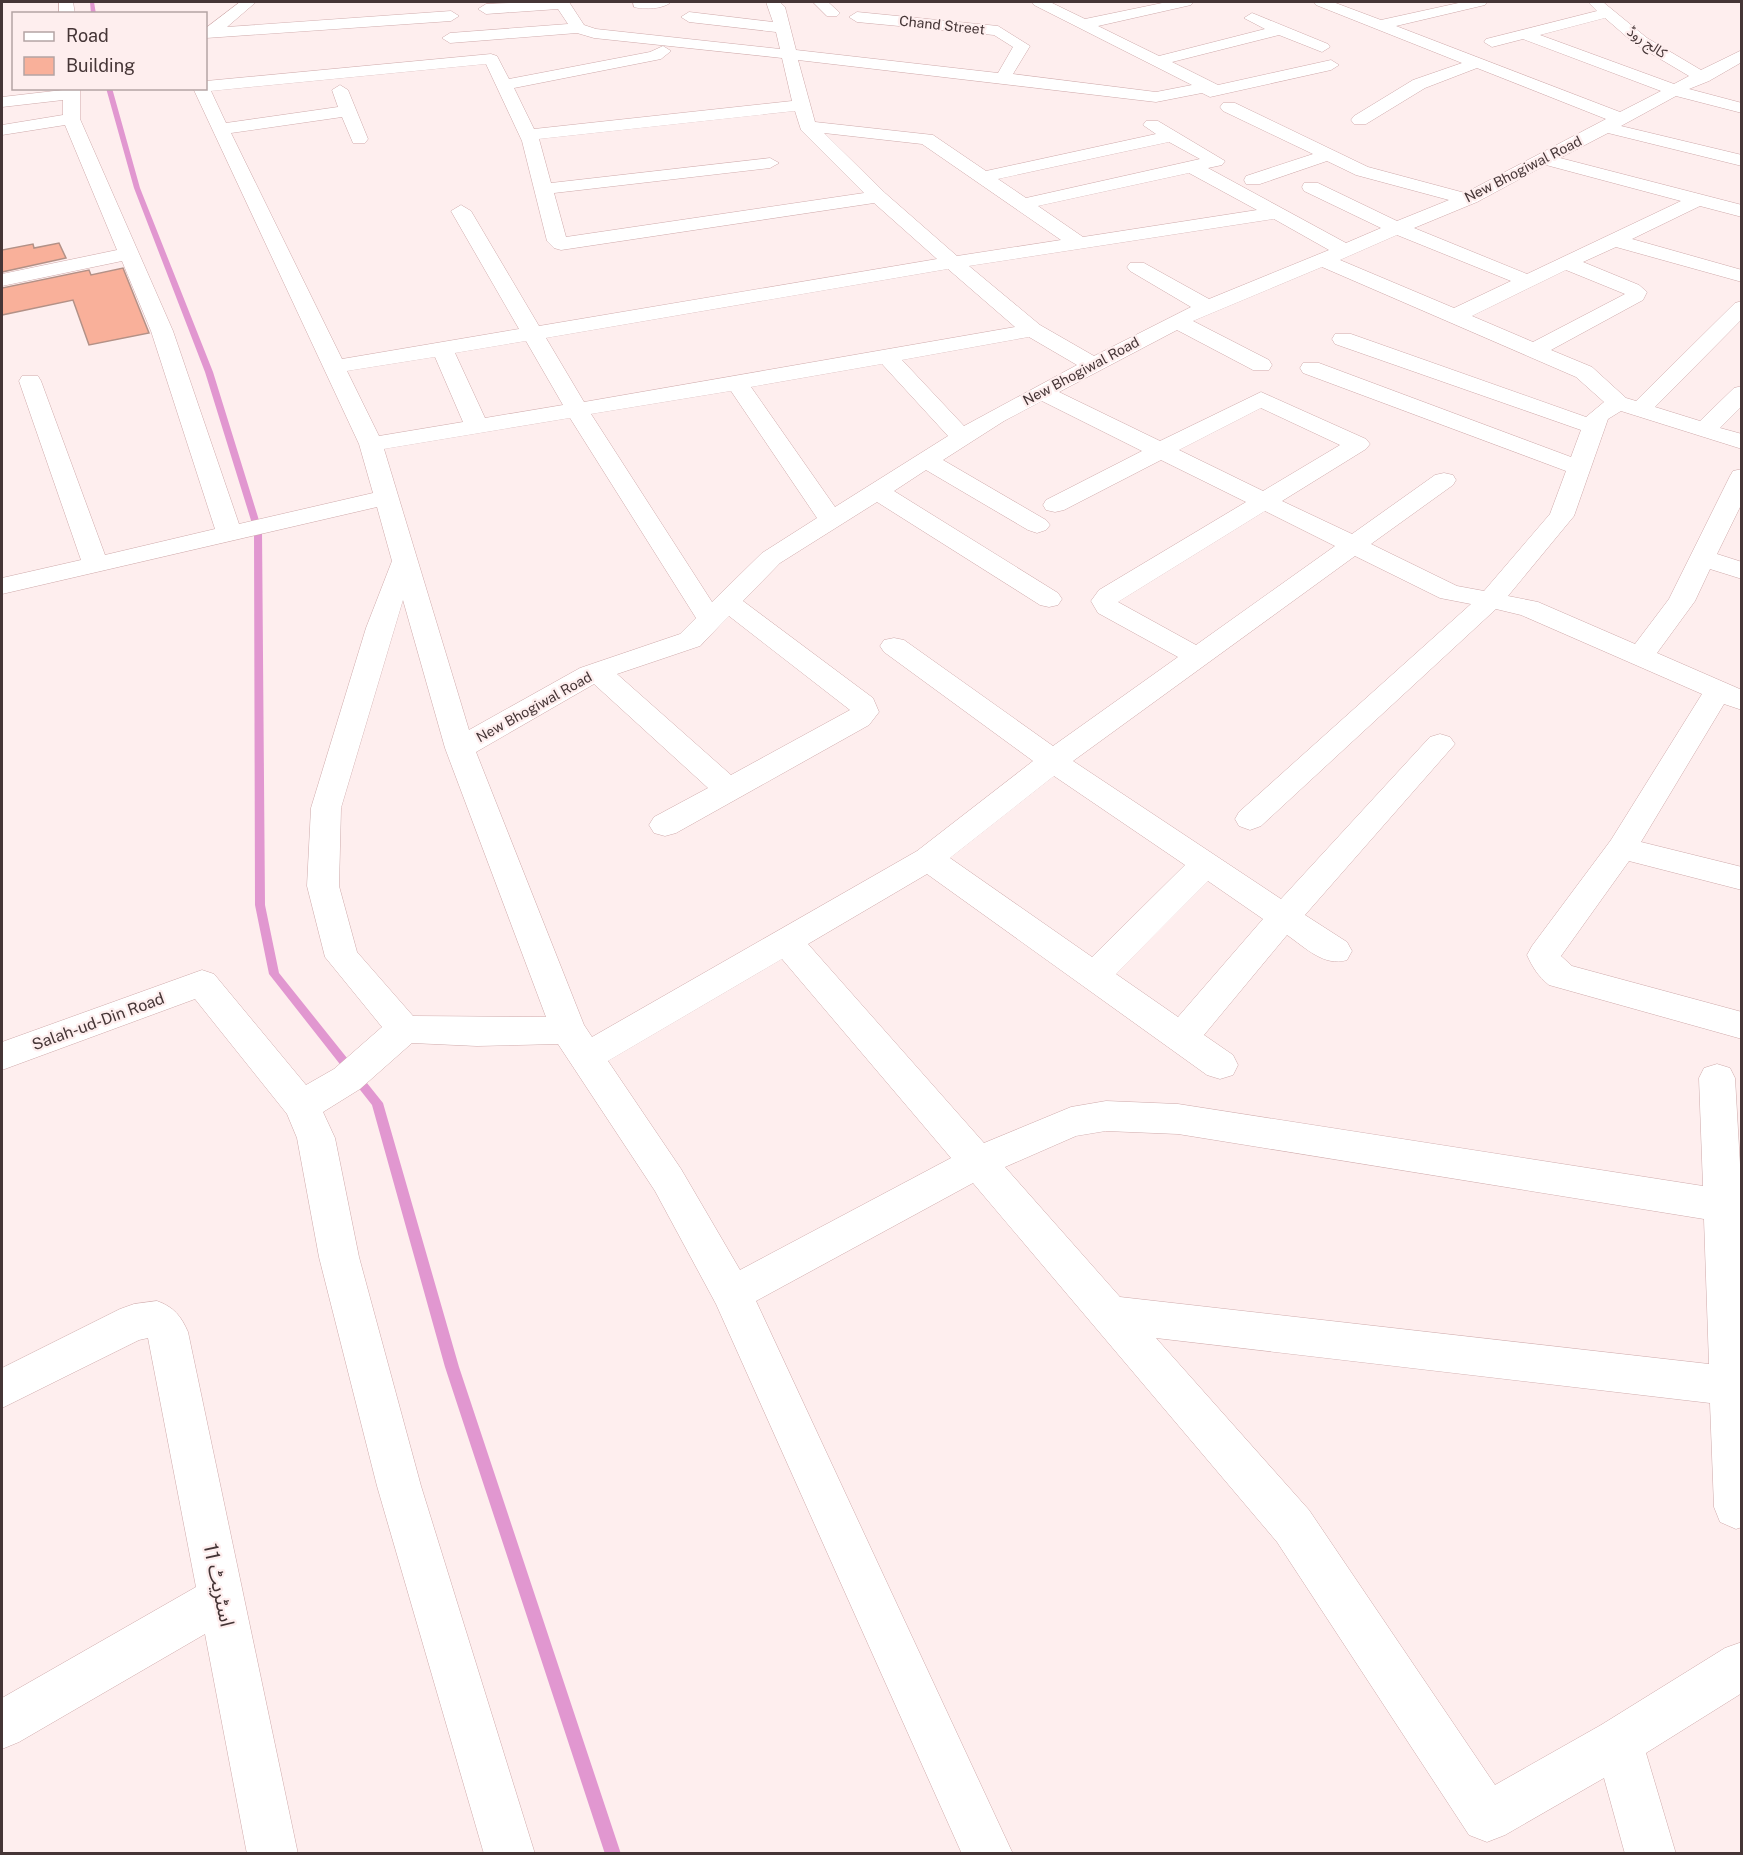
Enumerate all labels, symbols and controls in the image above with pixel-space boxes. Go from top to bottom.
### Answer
legend [12,12,207,90]
street label: Chand Street [898,13,986,37]
street label: کالج روڈ [1623,23,1670,64]
text: Road [66,25,109,46]
text: Building [66,55,135,76]
street label: New Bhogiwal Road [1462,133,1584,205]
street label: New Bhogiwal Road [1020,334,1142,408]
street label: New Bhogiwal Road [474,669,594,745]
street label: Salah-ud-Din Road [29,989,167,1054]
street label: اسٹریٹ 11 [199,1541,239,1629]

